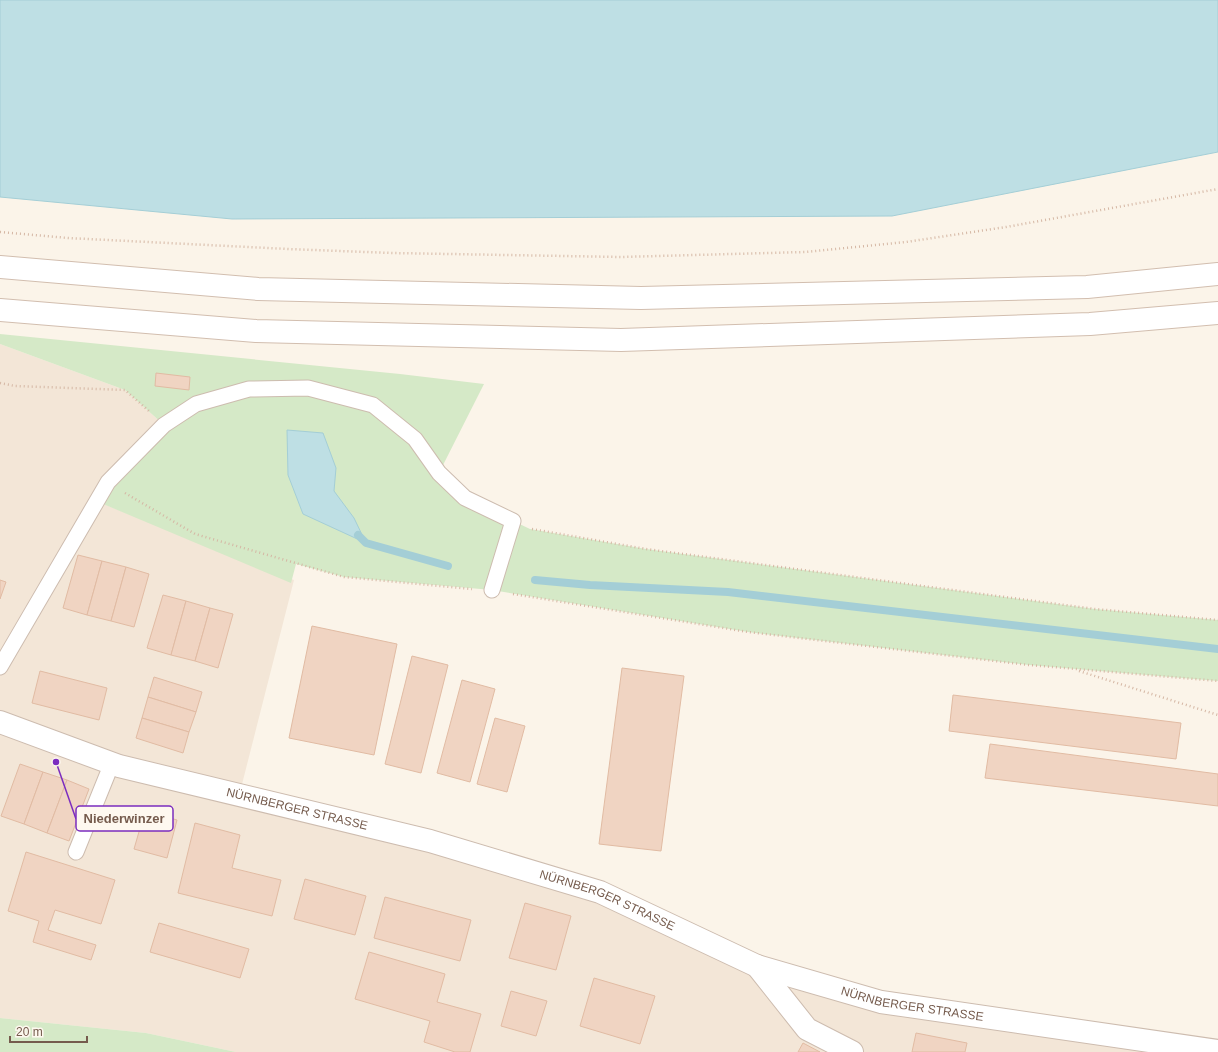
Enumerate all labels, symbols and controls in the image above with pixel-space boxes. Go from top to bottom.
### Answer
street label: NÜRNBERGER STRASSE [225,785,369,833]
callout: Niederwinzer [76,806,173,831]
text: Niederwinzer [84,811,164,826]
street label: NÜRNBERGER STRASSE [538,867,677,933]
street label: NÜRNBERGER STRASSE [839,984,984,1024]
scale bar [10,1018,87,1044]
text: 20 m [16,1025,43,1039]

